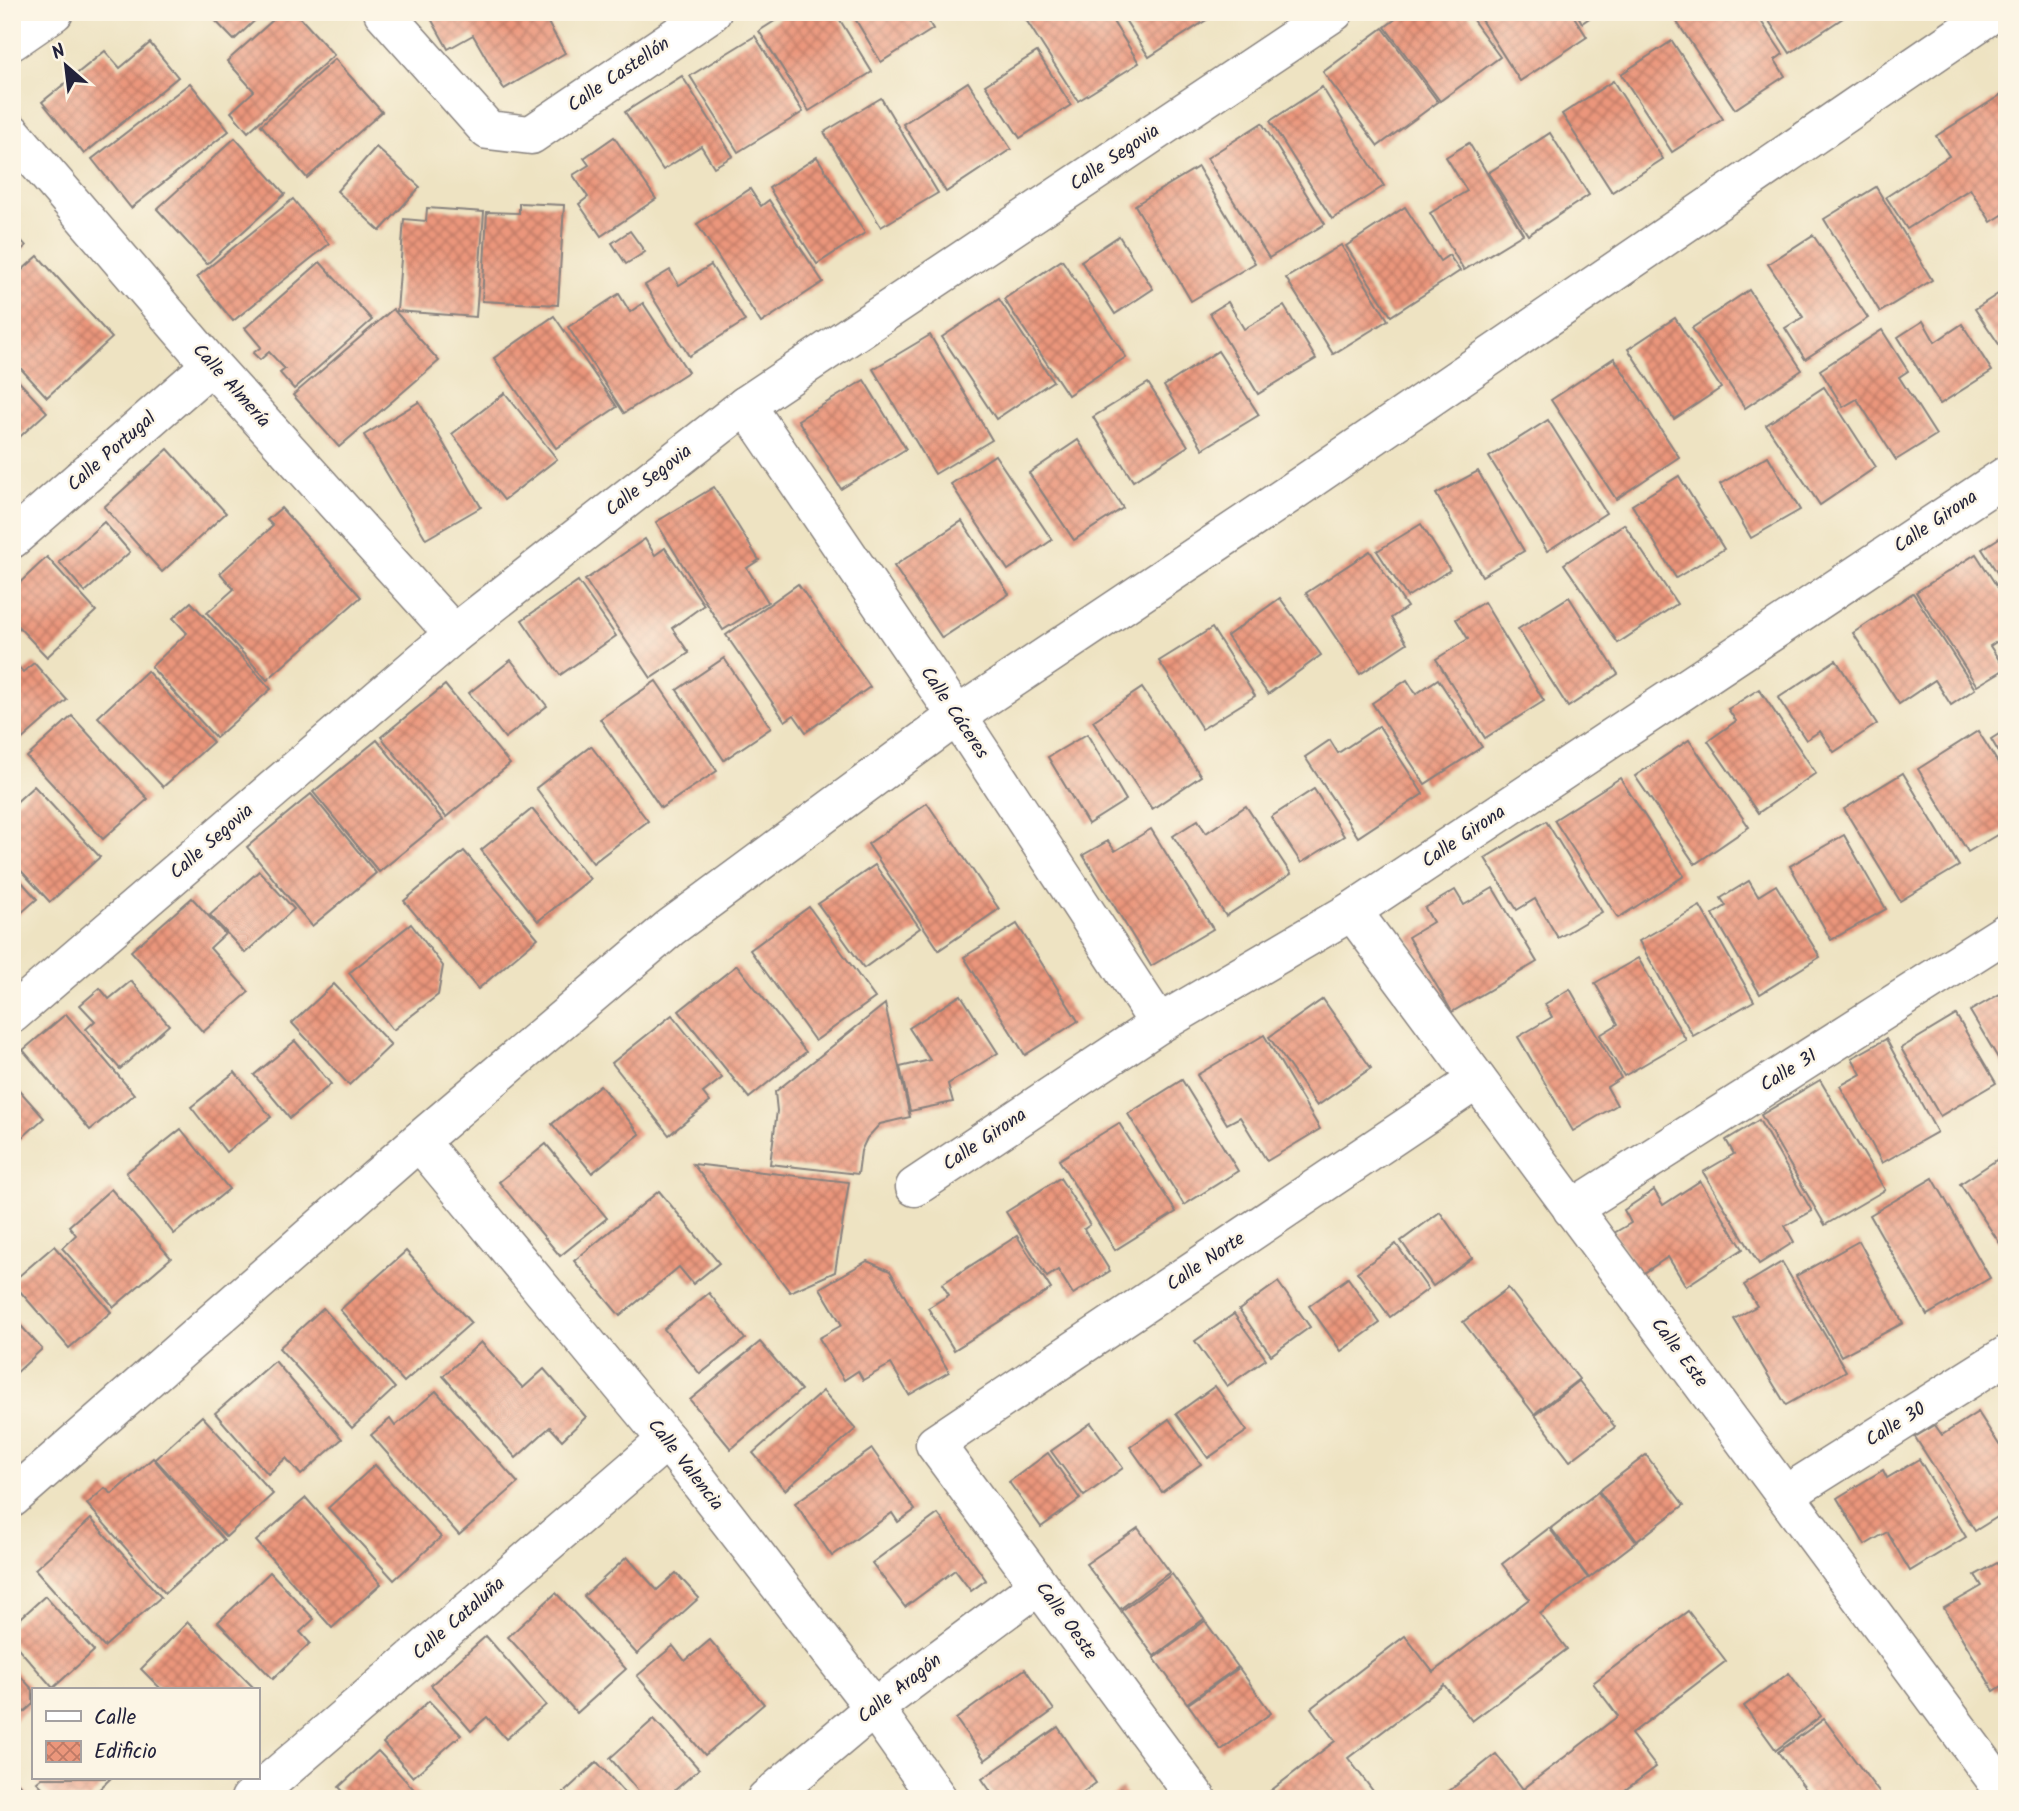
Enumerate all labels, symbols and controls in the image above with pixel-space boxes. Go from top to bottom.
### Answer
street label: Calle Castellón [562,30,676,120]
north arrow [32,32,102,102]
text: N [47,37,71,69]
street label: Calle Segovia [1064,117,1166,199]
street label: Calle Almería [185,337,277,435]
street label: Calle Portugal [61,404,164,499]
street label: Calle Segovia [599,437,699,525]
street label: Calle Girona [1888,483,1984,561]
street label: Calle Cáceres [912,661,996,765]
street label: Calle Segovia [163,797,261,887]
street label: Calle Girona [1416,798,1512,876]
street label: Calle 31 [1755,1042,1824,1100]
street label: Calle Girona [937,1101,1033,1179]
street label: Calle Norte [1161,1224,1252,1299]
street label: Calle Este [1643,1312,1716,1395]
street label: Calle 30 [1860,1395,1932,1455]
street label: Calle Valencia [639,1412,731,1518]
street label: Calle Cataluña [406,1570,512,1668]
street label: Calle Oeste [1027,1576,1105,1667]
street label: Calle Aragón [851,1646,949,1732]
legend [32,1688,259,1780]
text: Calle [94,1702,137,1735]
text: Edificio [94,1736,157,1769]

